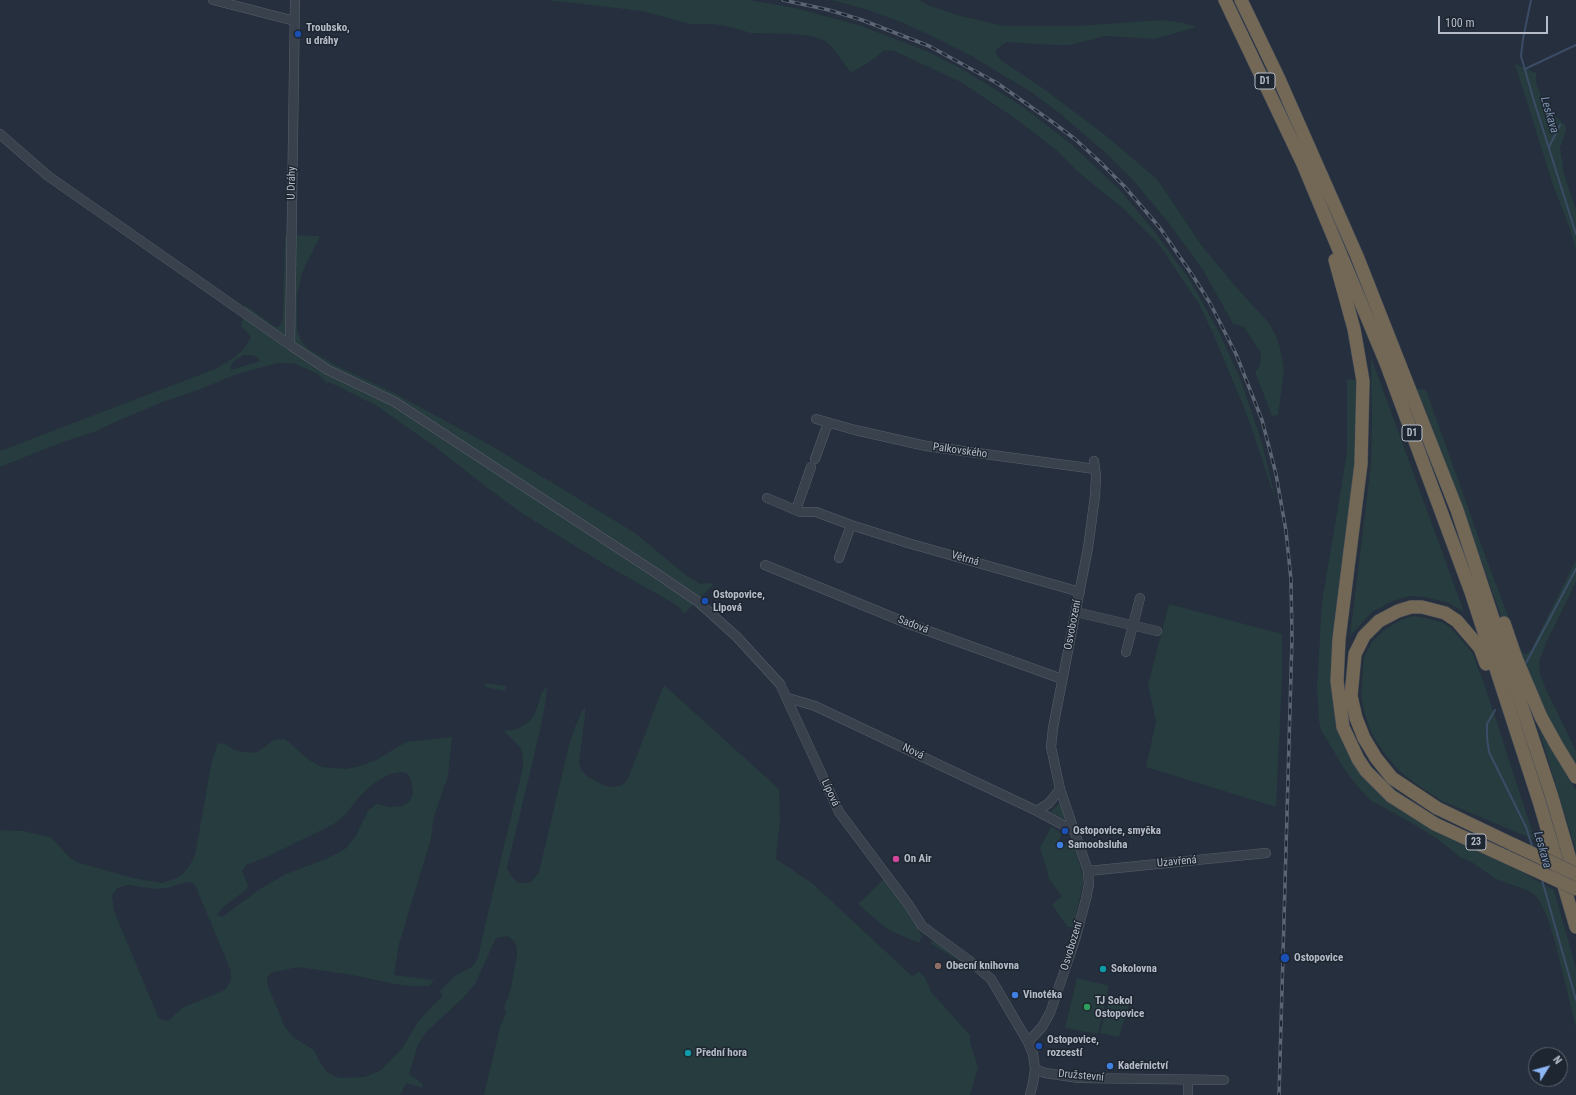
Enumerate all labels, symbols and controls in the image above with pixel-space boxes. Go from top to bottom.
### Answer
scale bar [1440,8,1550,34]
text: 100 m [1445,16,1475,30]
place label: Troubsko, u dráhy [306,21,350,47]
marker: Troubsko, u dráhy [293,29,303,39]
road number: D1 [1255,73,1275,89]
water label: Leskava [1537,95,1561,135]
street label: U Dráhy [285,166,299,200]
road number: D1 [1402,425,1422,441]
street label: Palkovského [932,441,988,461]
street label: Větrná [950,549,980,569]
place label: Ostopovice, Lipová [713,588,765,614]
marker: Ostopovice, Lipová [700,596,710,606]
street label: Osvobození [1062,599,1084,651]
street label: Sadová [896,613,930,637]
street label: Nová [900,741,926,763]
street label: Lípová [818,777,842,809]
place label: Ostopovice, smyčka [1073,824,1161,838]
marker: Ostopovice, smyčka [1060,826,1070,836]
water label: Leskava [1530,830,1554,870]
road number: 23 [1466,834,1486,850]
place label: Samoobsluha [1068,838,1127,852]
marker: Samoobsluha [1055,840,1065,850]
place label: On Air [904,852,932,866]
marker: On Air [891,854,901,864]
street label: Uzavřená [1157,854,1197,870]
street label: Osvobození [1058,920,1086,972]
place label: Ostopovice [1294,951,1343,965]
marker: Ostopovice [1279,952,1291,964]
place label: Obecní knihovna [946,959,1019,973]
marker: Obecní knihovna [933,961,943,971]
place label: Sokolovna [1111,962,1157,976]
marker: Sokolovna [1098,964,1108,974]
place label: Vinotéka [1023,988,1062,1002]
marker: Vinotéka [1010,990,1020,1000]
place label: TJ Sokol Ostopovice [1095,994,1144,1020]
marker: TJ Sokol Ostopovice [1082,1002,1092,1012]
place label: Ostopovice, rozcestí [1047,1033,1099,1059]
marker: Ostopovice, rozcestí [1034,1041,1044,1051]
place label: Přední hora [696,1046,747,1060]
north arrow [1528,1047,1568,1087]
marker: Přední hora [683,1048,693,1058]
text: N [1550,1053,1564,1067]
place label: Kadeřnictví [1118,1059,1168,1073]
marker: Kadeřnictví [1105,1061,1115,1071]
street label: Družstevní [1058,1067,1104,1085]

